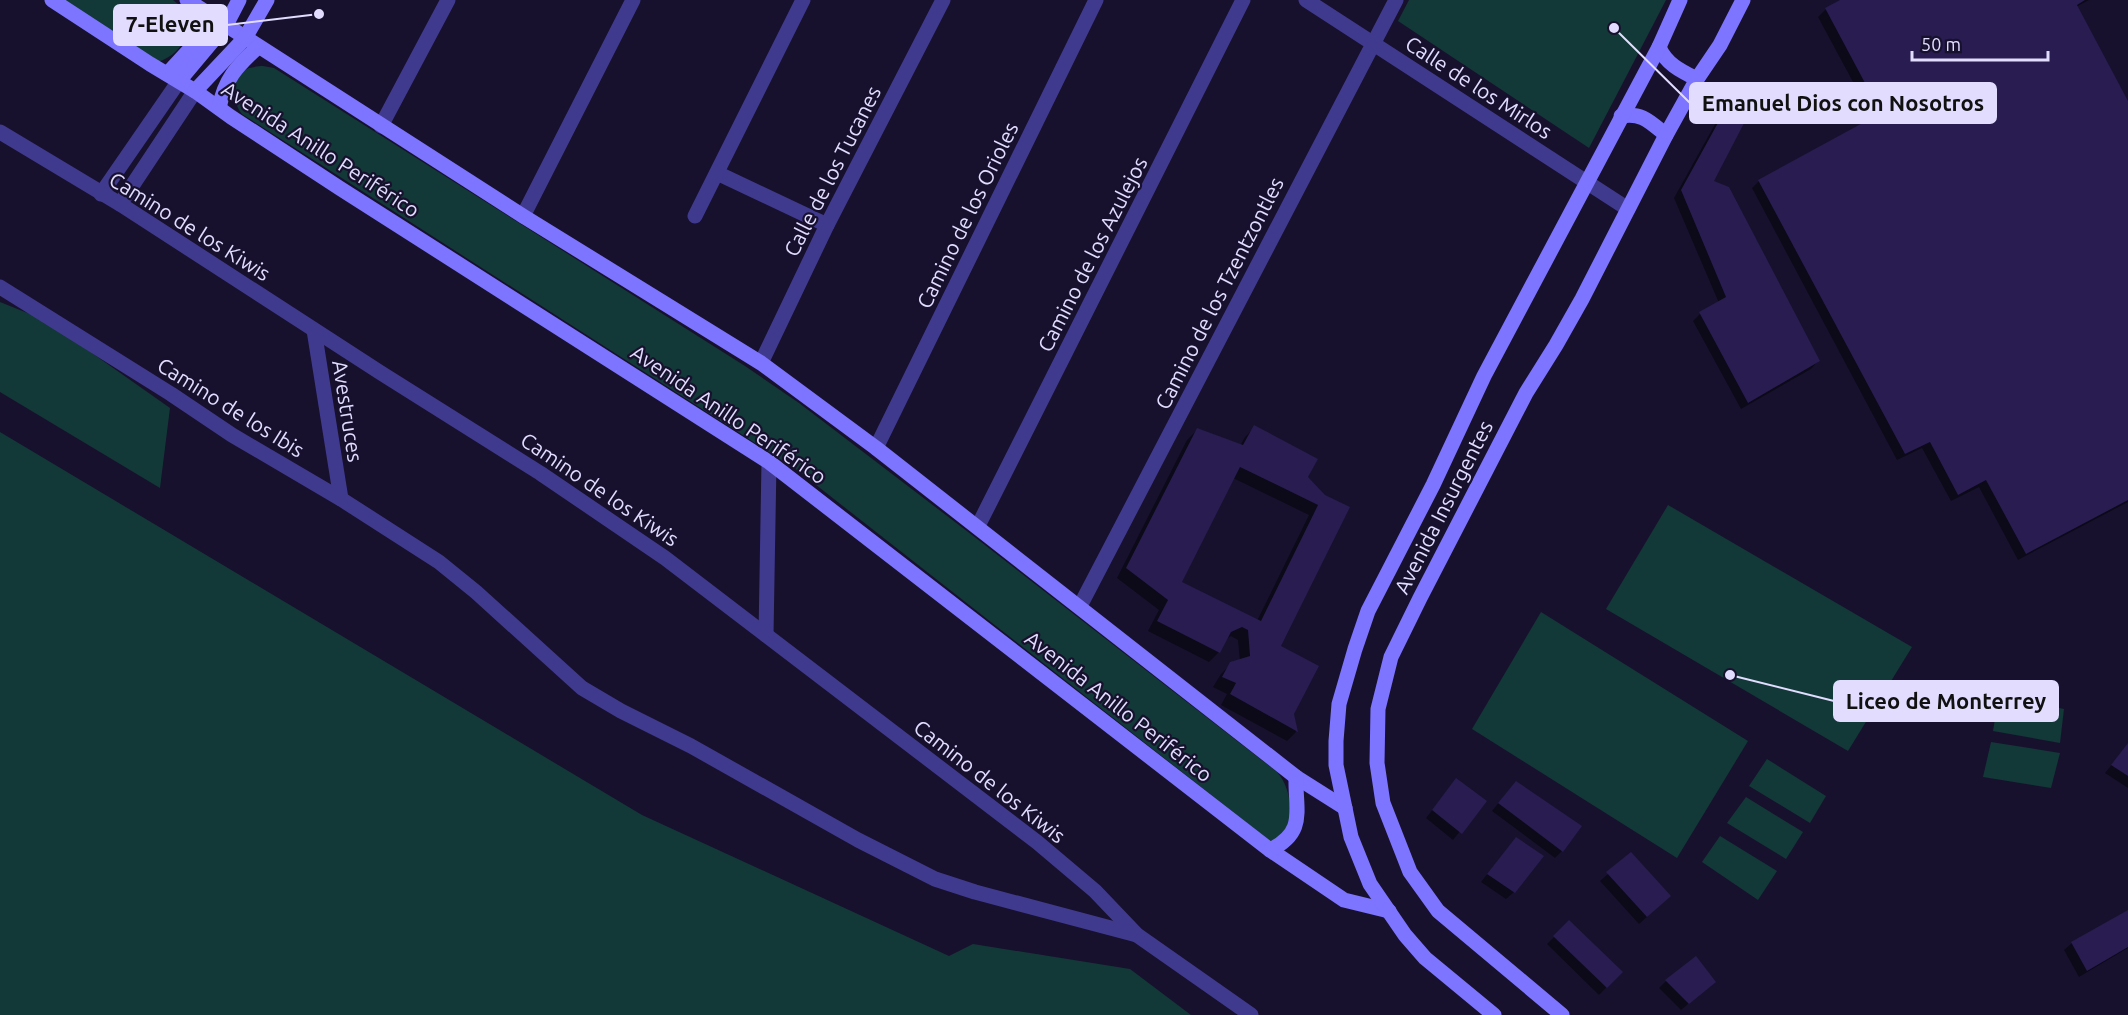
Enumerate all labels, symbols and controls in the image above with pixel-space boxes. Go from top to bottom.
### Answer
callout: 7-Eleven [114,5,227,45]
text: 7-Eleven [125,11,215,36]
scale bar [1912,24,2048,62]
street label: Calle de los Mirlos [1401,31,1557,143]
text: 50 m [1921,34,1961,54]
street label: Avenida Anillo Periférico [218,76,424,222]
street label: Calle de los Tucanes [779,82,885,260]
callout: Emanuel Dios con Nosotros [1690,83,1996,123]
text: Emanuel Dios con Nosotros [1702,90,1984,115]
street label: Camino de los Orioles [911,118,1023,312]
street label: Camino de los Azulejos [1032,152,1152,356]
street label: Camino de los Kiwis [105,167,275,285]
street label: Camino de los Tzentzontles [1150,173,1288,413]
street label: Avenida Anillo Periférico [627,340,831,488]
street label: Camino de los Ibis [153,352,309,462]
street label: Avestruces [328,358,368,464]
street label: Avenida Insurgentes [1389,416,1497,598]
street label: Camino de los Kiwis [517,427,683,551]
street label: Avenida Anillo Periférico [1021,626,1217,786]
callout: Liceo de Monterrey [1834,681,2058,721]
text: Liceo de Monterrey [1846,688,2047,713]
street label: Camino de los Kiwis [910,715,1070,847]

